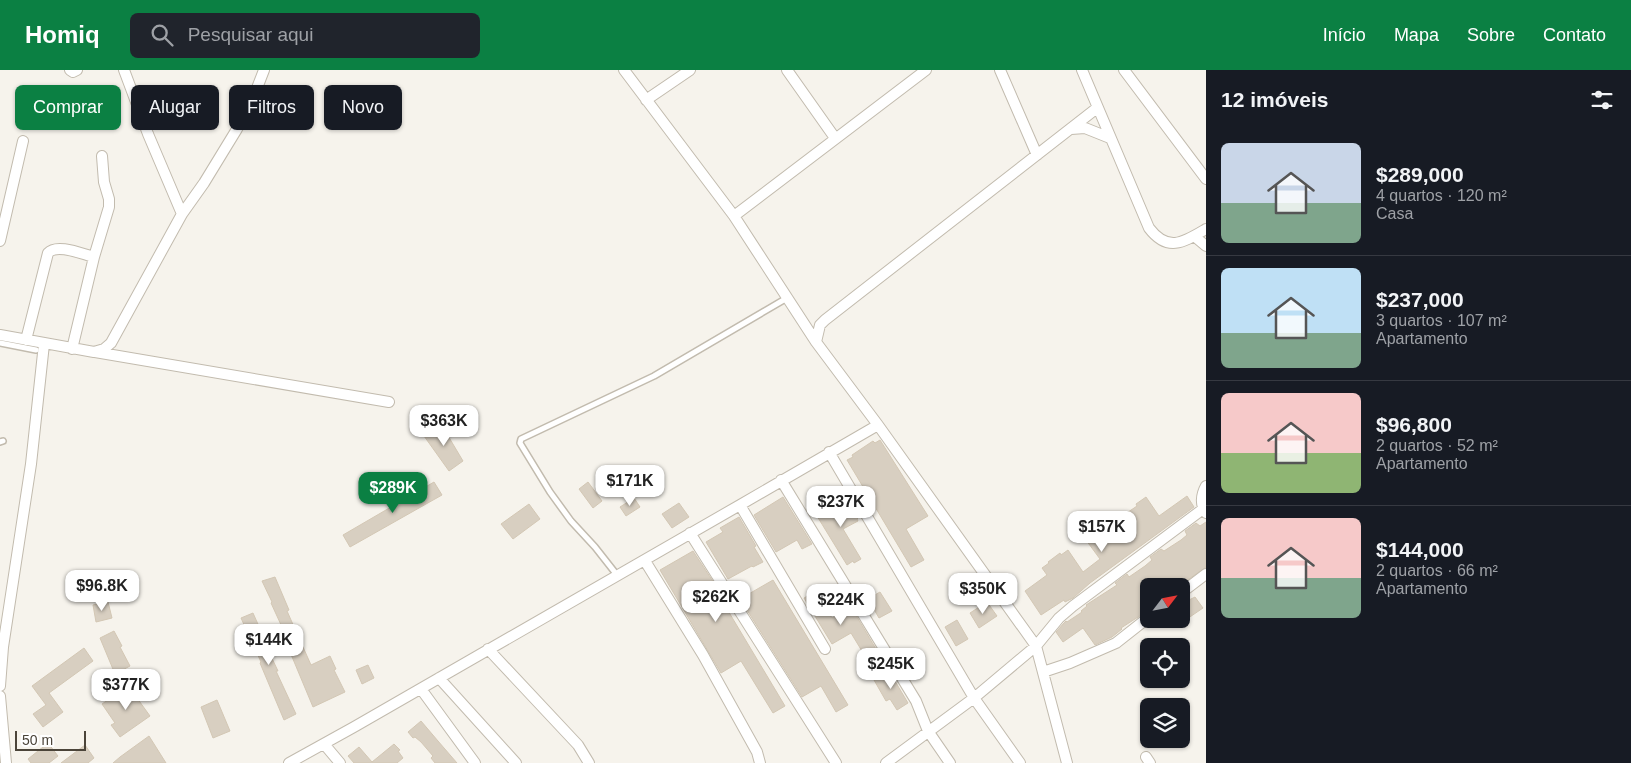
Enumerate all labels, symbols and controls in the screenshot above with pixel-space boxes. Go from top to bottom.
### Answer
search box [130,13,480,58]
text: Homiq [25,21,100,48]
icon: search [148,21,176,49]
text: Pesquisar aqui [188,24,313,45]
text: Início [1323,25,1366,45]
text: Mapa [1394,25,1439,45]
text: Sobre [1467,25,1515,45]
text: Contato [1543,25,1606,45]
chip: Comprar [15,85,121,130]
chip: Alugar [131,85,219,130]
chip: Filtros [229,85,314,130]
chip: Novo [324,85,402,130]
icon: filters [1588,86,1616,114]
text: 12 imóveis [1221,88,1328,111]
icon: home [1261,163,1321,223]
text: $289,000 [1376,163,1464,186]
text: 4 quartos · 120 m² [1376,187,1507,204]
text: Casa [1376,205,1413,222]
icon: home [1261,288,1321,348]
text: $237,000 [1376,288,1464,311]
text: 3 quartos · 107 m² [1376,312,1507,329]
text: Apartamento [1376,330,1468,347]
pin: $363K [409,404,479,447]
text: $363K [420,412,468,429]
icon: home [1261,413,1321,473]
text: $96,800 [1376,413,1452,436]
text: 2 quartos · 52 m² [1376,437,1498,454]
text: Apartamento [1376,455,1468,472]
pin: $171K [595,464,665,507]
pin: $289K [358,472,428,514]
text: $171K [606,472,654,489]
text: $289K [369,479,417,496]
pin: $237K [806,486,876,528]
text: $237K [817,493,865,510]
pin: $157K [1067,510,1137,553]
text: $157K [1078,518,1126,535]
icon: home [1261,538,1321,598]
text: $144,000 [1376,538,1464,561]
text: 2 quartos · 66 m² [1376,562,1498,579]
pin: $96.8K [61,570,143,612]
pin: $350K [948,572,1018,615]
text: $96.8K [76,577,128,594]
north arrow [1140,578,1190,628]
map controls [1140,578,1190,748]
pin: $262K [681,580,751,623]
text: $350K [959,580,1007,597]
text: Apartamento [1376,580,1468,597]
pin: $224K [806,584,876,626]
text: $262K [692,588,740,605]
text: $224K [817,591,865,608]
pin: $144K [234,624,304,666]
text: $144K [245,631,293,648]
button: locate [1140,638,1190,688]
pin: $245K [856,648,926,690]
text: $245K [867,655,915,672]
pin: $377K [91,668,161,711]
text: $377K [102,676,150,693]
button: layers [1140,698,1190,748]
scale bar [15,728,86,751]
text: 50 m [22,732,53,748]

